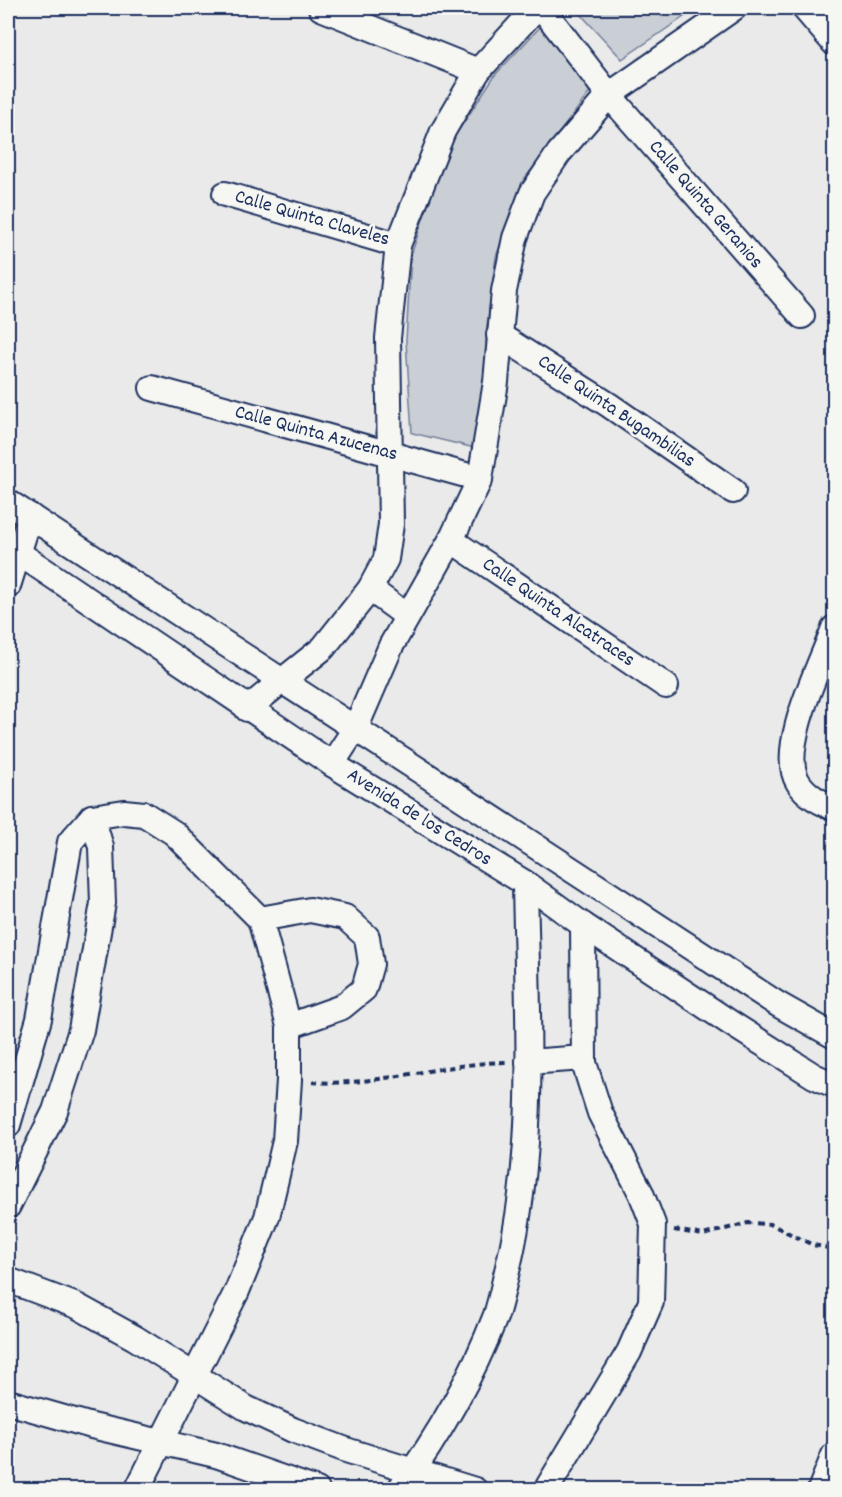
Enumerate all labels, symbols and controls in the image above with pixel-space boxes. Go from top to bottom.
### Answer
street label: Calle Quinta Geranios [641,134,769,276]
street label: Calle Quinta Claveles [231,184,393,254]
street label: Calle Quinta Bugambilias [531,349,701,475]
street label: Calle Quinta Azucenas [231,399,401,469]
street label: Calle Quinta Alcatraces [476,551,640,675]
street label: Avenida de los Cedros [341,762,497,874]

